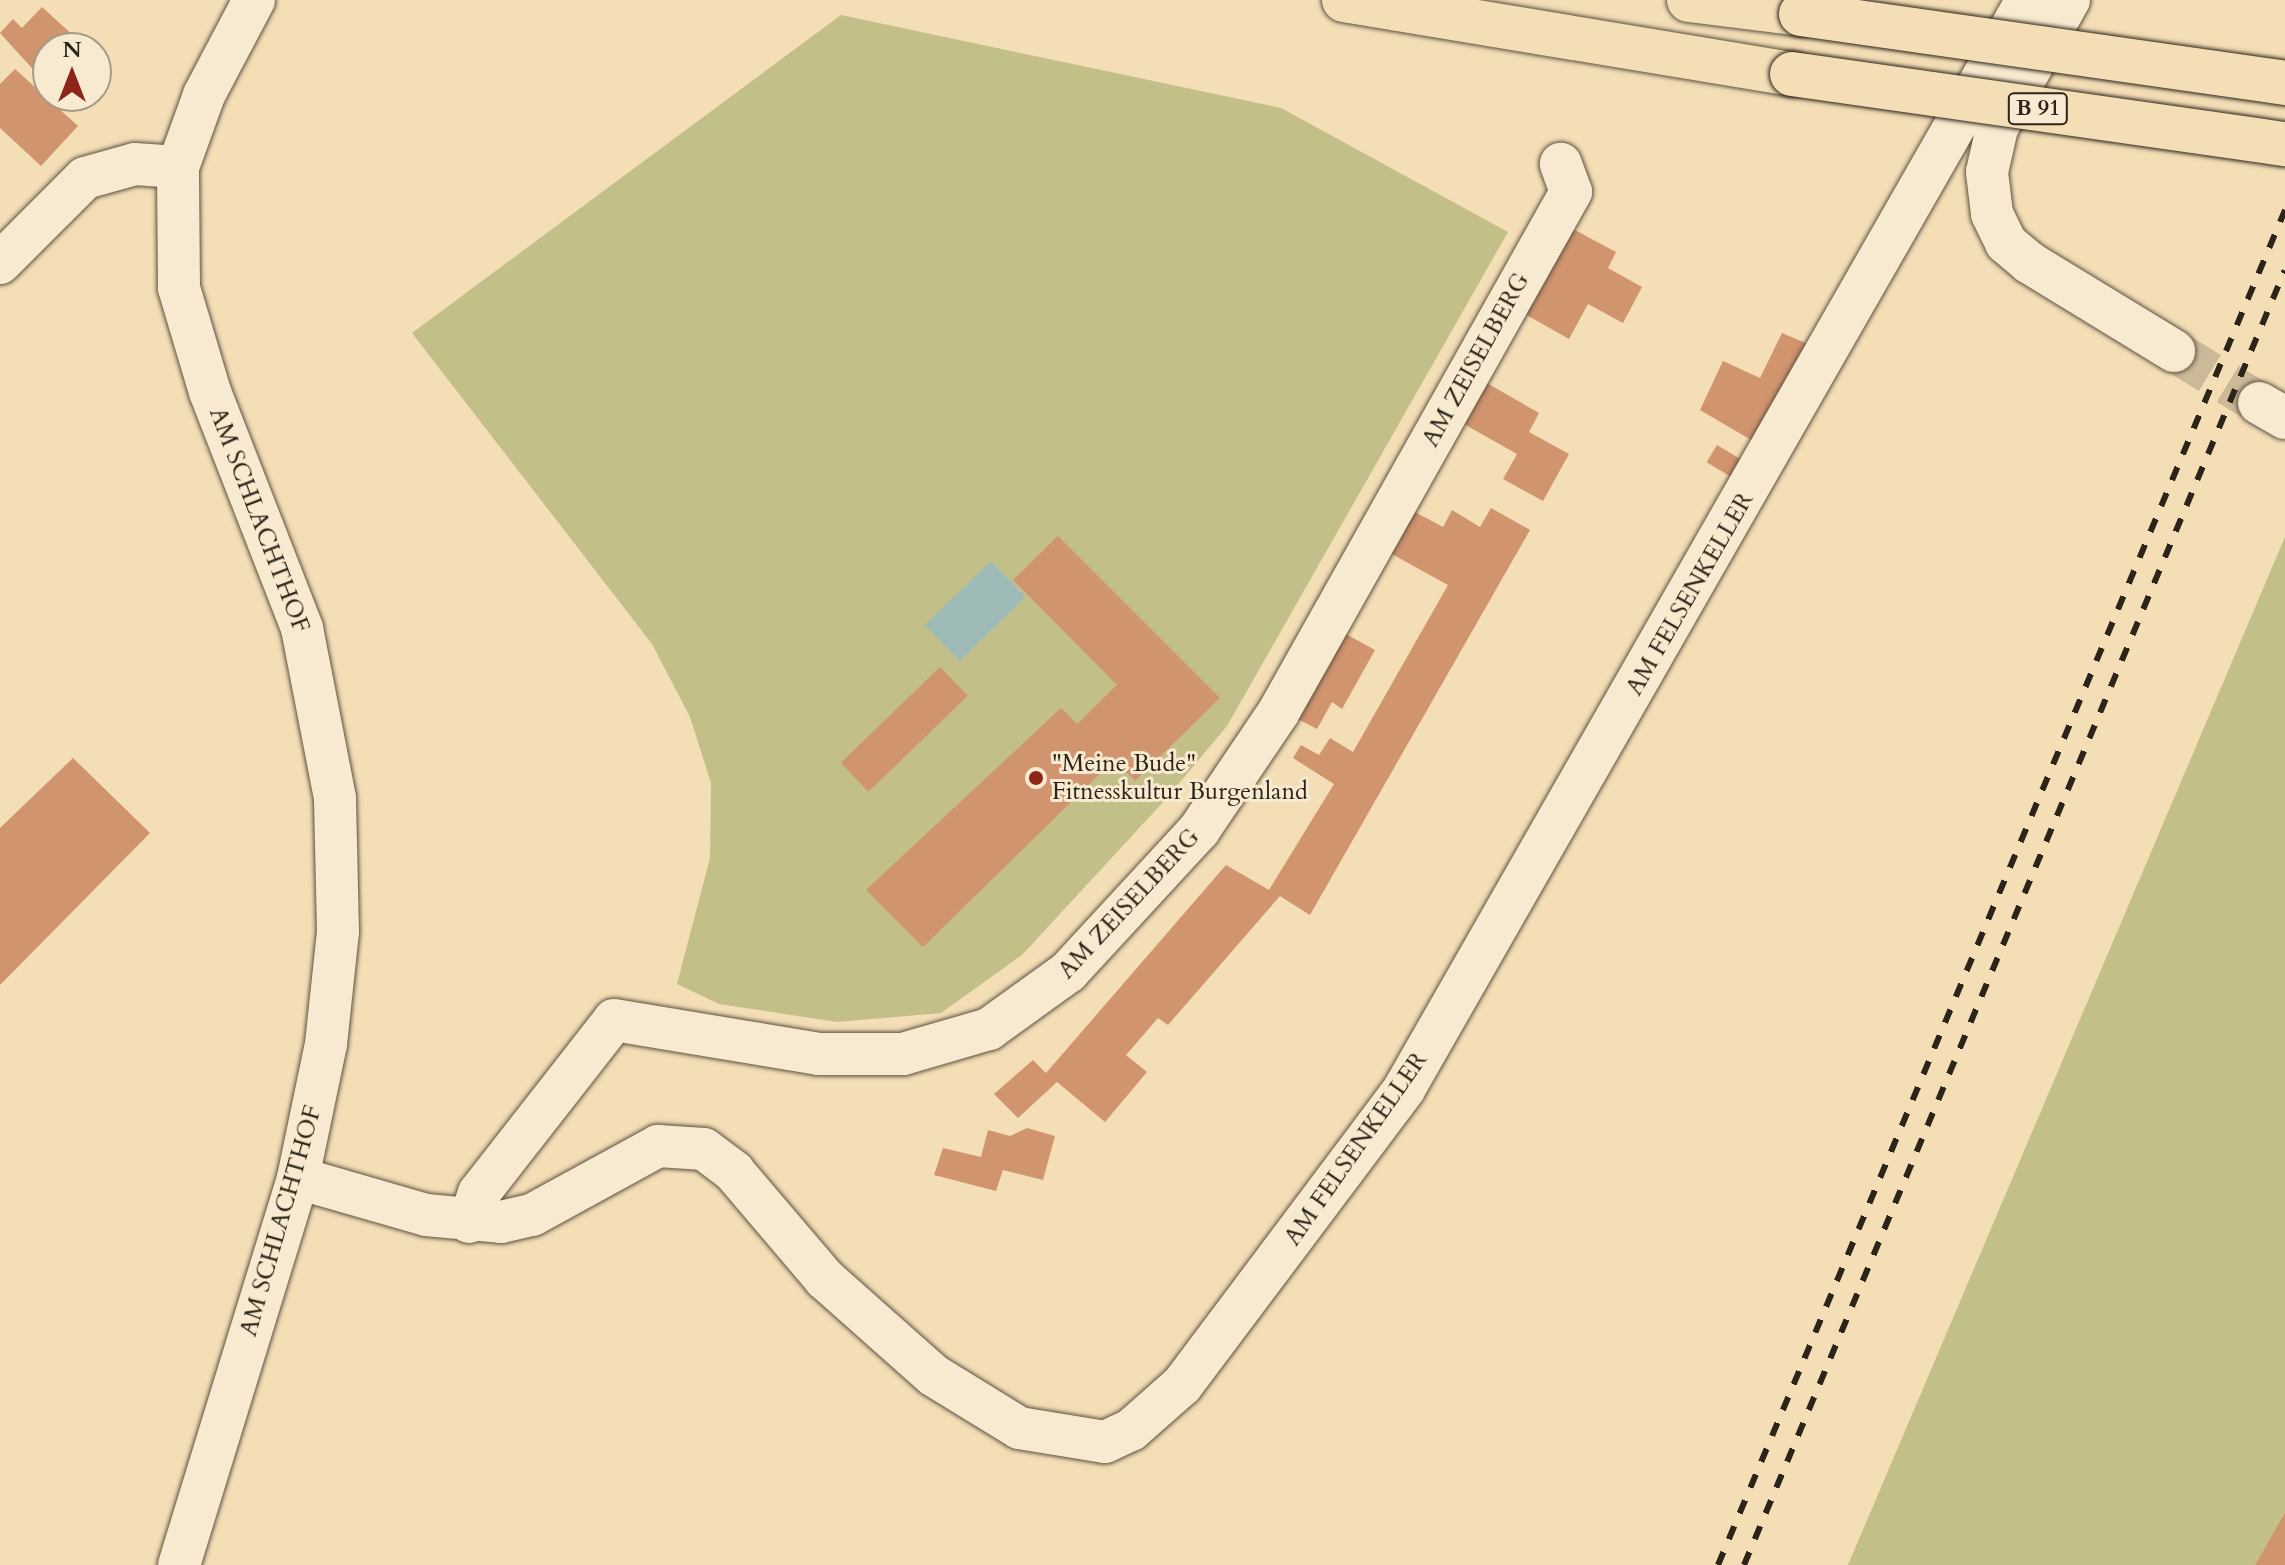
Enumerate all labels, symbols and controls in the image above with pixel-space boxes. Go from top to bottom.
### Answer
north arrow [32,32,112,112]
text: N [62,35,82,65]
road number: B 91 [2006,91,2070,127]
street label: AM ZEISELBERG [1416,268,1536,452]
street label: AM SCHLACHTHOF [203,403,315,637]
street label: AM FELSENKELLER [1620,487,1760,701]
place label: "Meine Bude" Fitnesskultur Burgenland [1052,750,1308,806]
marker: "Meine Bude" Fitnesskultur Burgenland [1027,769,1045,787]
street label: AM ZEISELBERG [1052,823,1206,985]
street label: AM FELSENKELLER [1278,1047,1434,1251]
street label: AM SCHLACHTHOF [234,1102,328,1340]

